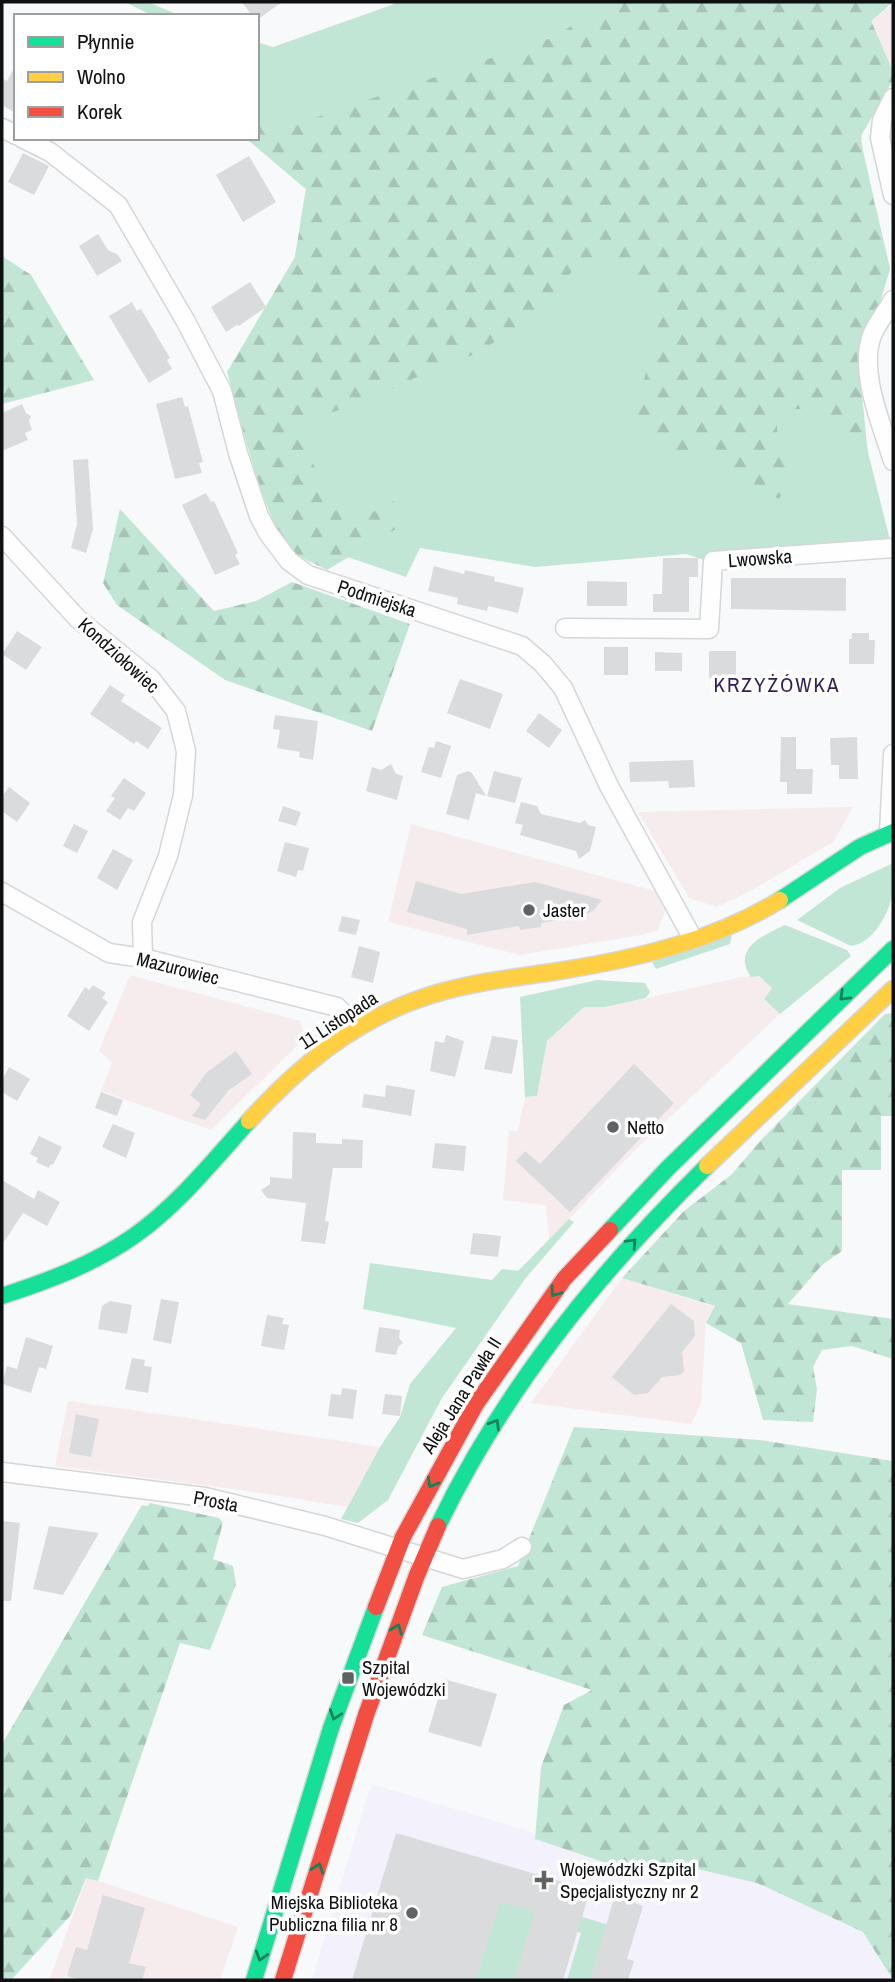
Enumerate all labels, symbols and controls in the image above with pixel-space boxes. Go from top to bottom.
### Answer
legend [14,14,259,140]
text: Płynnie [77,27,134,56]
text: Wolno [77,62,126,91]
text: Korek [77,97,122,126]
street label: Lwowska [727,543,793,573]
street label: Podmiejska [334,573,420,623]
street label: Kondziołowiec [73,611,166,699]
district label: KRZYŻÓWKA [713,670,841,699]
place label: Jaster [543,897,586,923]
marker: Jaster [521,902,537,918]
street label: Mazurowiec [134,945,222,991]
street label: 11 Listopada [294,985,383,1055]
one-way arrow [839,988,852,1001]
place label: Netto [627,1114,664,1140]
marker: Netto [605,1119,621,1135]
one-way arrow [624,1238,636,1251]
one-way arrow [550,1284,563,1297]
street label: Aleja Jana Pawła II [414,1332,507,1459]
one-way arrow [487,1419,500,1432]
one-way arrow [427,1476,440,1488]
street label: Prosta [191,1484,241,1518]
one-way arrow [389,1624,403,1636]
place label: Szpital Wojewódzki [362,1654,446,1702]
marker: Szpital Wojewódzki [340,1670,356,1686]
one-way arrow [329,1709,343,1721]
place label: Wojewódzki Szpital Specjalistyczny nr 2 [560,1856,699,1904]
one-way arrow [310,1863,325,1875]
marker: Wojewódzki Szpital Specjalistyczny nr 2 [534,1870,554,1890]
place label: Miejska Biblioteka Publiczna filia nr 8 [269,1889,398,1937]
marker: Miejska Biblioteka Publiczna filia nr 8 [404,1905,420,1921]
one-way arrow [255,1950,270,1962]

